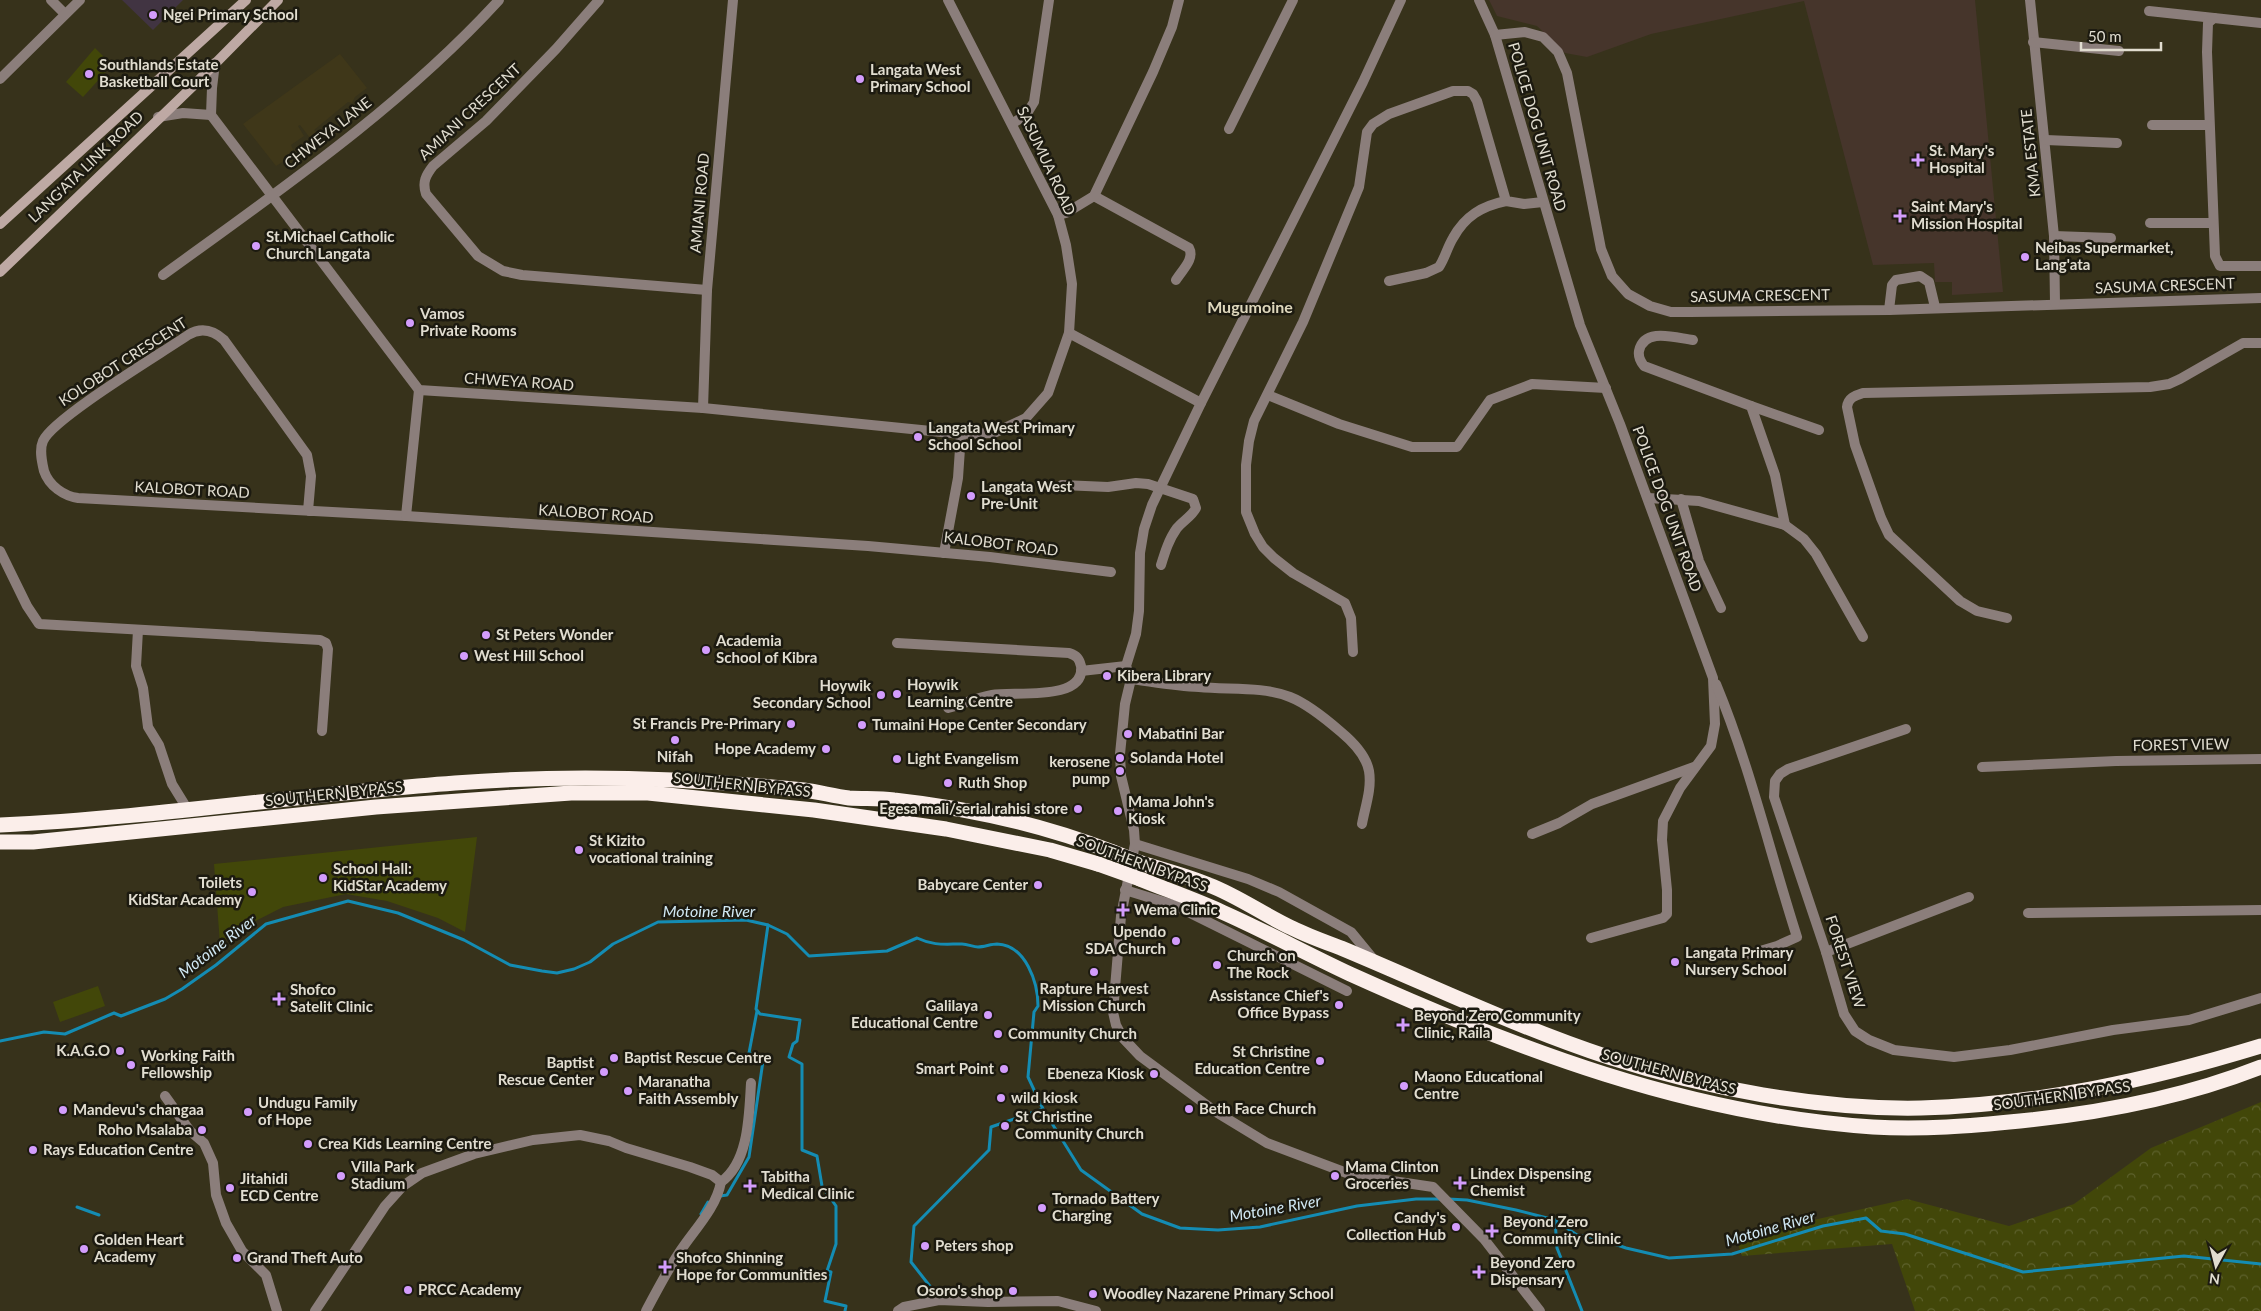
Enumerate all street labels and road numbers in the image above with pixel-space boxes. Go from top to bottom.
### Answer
street label: POLICE DOG UNIT ROAD [1505,40,1571,213]
street label: AMIANI CRESCENT [414,59,524,163]
street label: CHWEYA LANE [280,93,374,172]
street label: SASUMUA ROAD [1014,103,1080,218]
street label: LANG'ATA LINK ROAD [24,107,146,226]
street label: KMA ESTATE [2016,108,2044,198]
street label: AMIANI ROAD [686,152,712,254]
street label: SASUMA CRESCENT [2095,274,2235,296]
street label: SASUMA CRESCENT [1690,285,1830,305]
street label: KOLOBOT CRESCENT [55,313,190,409]
street label: CHWEYA ROAD [464,368,575,394]
street label: POLICE DOG UNIT ROAD [1630,423,1706,594]
street label: KALOBOT ROAD [134,477,250,501]
street label: KALOBOT ROAD [538,500,654,526]
street label: KALOBOT ROAD [943,527,1059,559]
street label: FOREST VIEW [2132,734,2230,754]
street label: SOUTHERN BYPASS [672,768,812,800]
street label: SOUTHERN BYPASS [264,777,404,809]
street label: SOUTHERN BYPASS [1074,831,1210,895]
street label: FOREST VIEW [1822,913,1870,1011]
street label: SOUTHERN BYPASS [1600,1044,1738,1098]
street label: SOUTHERN BYPASS [1992,1076,2132,1114]

